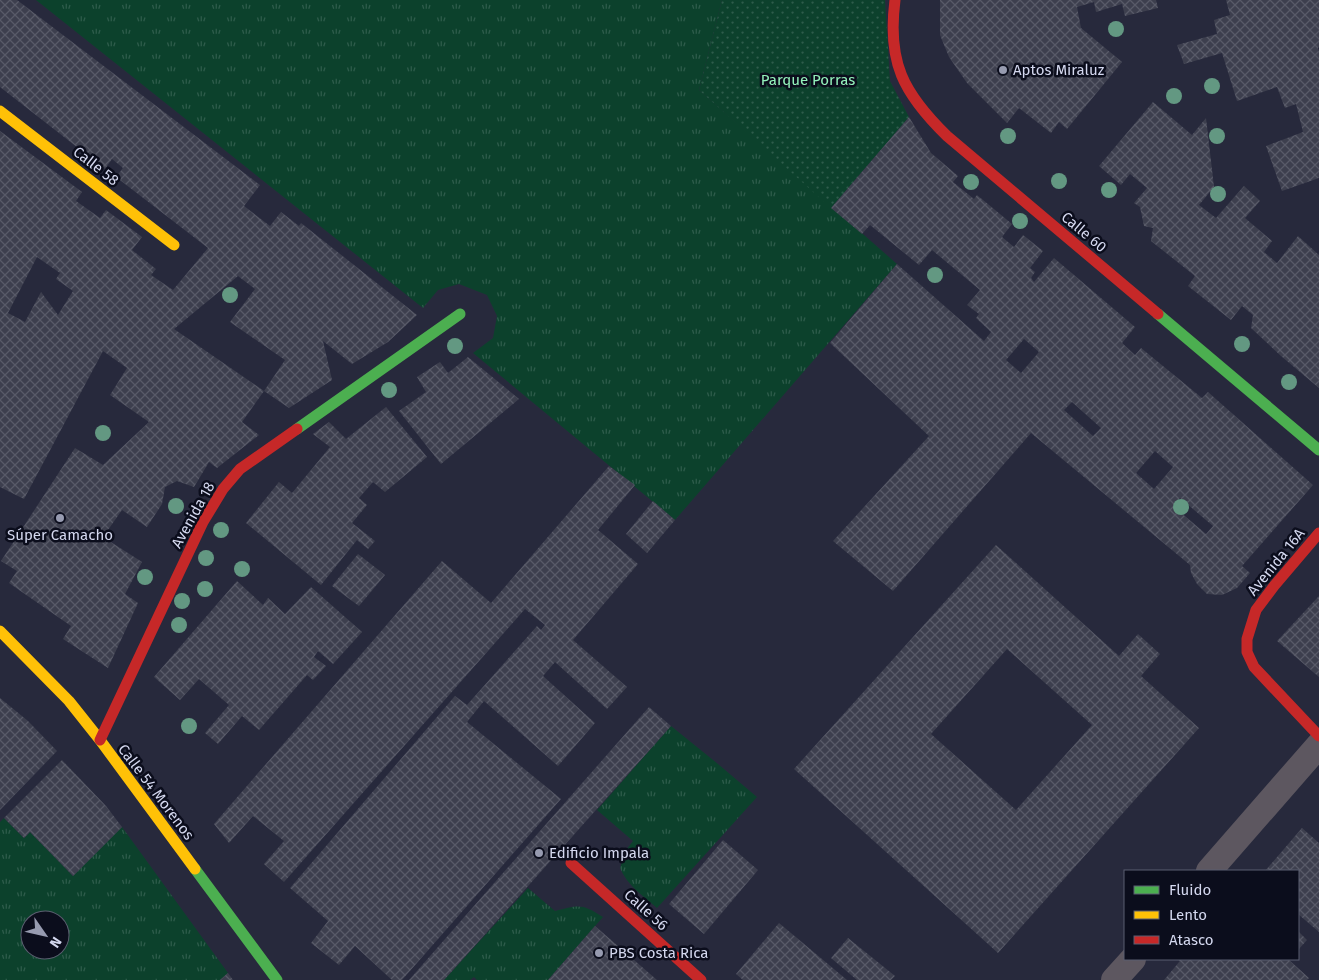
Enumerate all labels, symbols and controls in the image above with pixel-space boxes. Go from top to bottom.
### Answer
place label: Aptos Miraluz [1013,61,1105,79]
marker: Aptos Miraluz [997,64,1009,76]
park label: Parque Porras [761,71,855,89]
street label: Calle 58 [70,143,122,189]
street label: Calle 60 [1058,208,1110,256]
street label: Avenida 18 [167,479,219,551]
marker: Súper Camacho [54,512,66,524]
street label: Avenida 16A [1243,524,1309,599]
place label: Súper Camacho [7,526,113,544]
street label: Calle 54 Morenos [114,741,198,843]
place label: Edificio Impala [549,844,649,862]
marker: Edificio Impala [533,847,545,859]
legend [1124,870,1299,960]
text: Fluido [1169,881,1211,899]
street label: Calle 56 [620,886,672,934]
text: Lento [1169,906,1207,924]
north arrow [20,910,70,960]
text: Atasco [1169,931,1214,949]
text: N [46,933,65,951]
place label: PBS Costa Rica [609,944,708,962]
marker: PBS Costa Rica [593,947,605,959]

